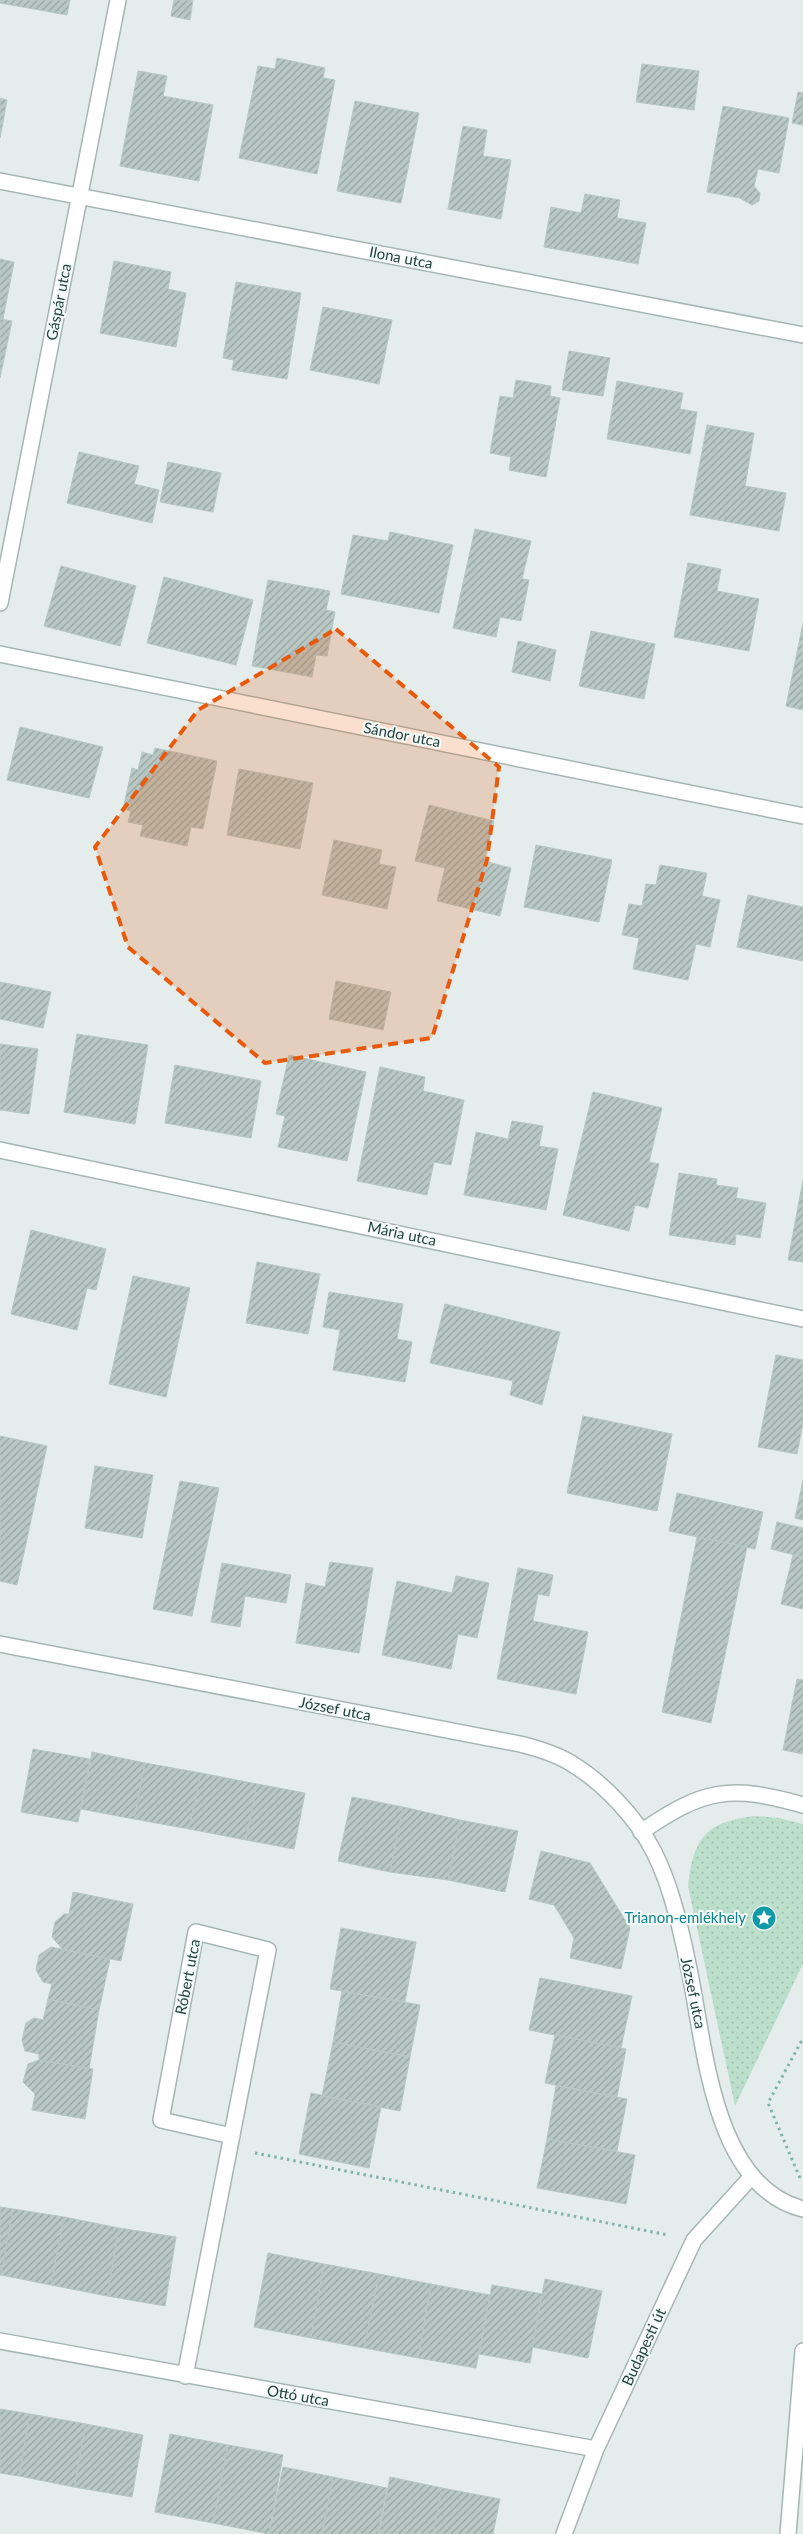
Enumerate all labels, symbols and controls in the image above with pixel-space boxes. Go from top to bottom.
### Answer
street label: Ilona utca [368,242,434,272]
street label: Gáspár utca [42,262,74,342]
street label: Sándor utca [362,718,442,750]
street label: Mária utca [366,1217,438,1249]
street label: József utca [298,1692,373,1724]
place icon: Trianon-emlékhely [751,1905,777,1931]
place label: Trianon-emlékhely [625,1908,746,1926]
street label: Róbert utca [171,1937,203,2016]
street label: József utca [678,1955,710,2030]
street label: Budapesti út [617,2304,669,2388]
street label: Ottó utca [266,2381,331,2409]

